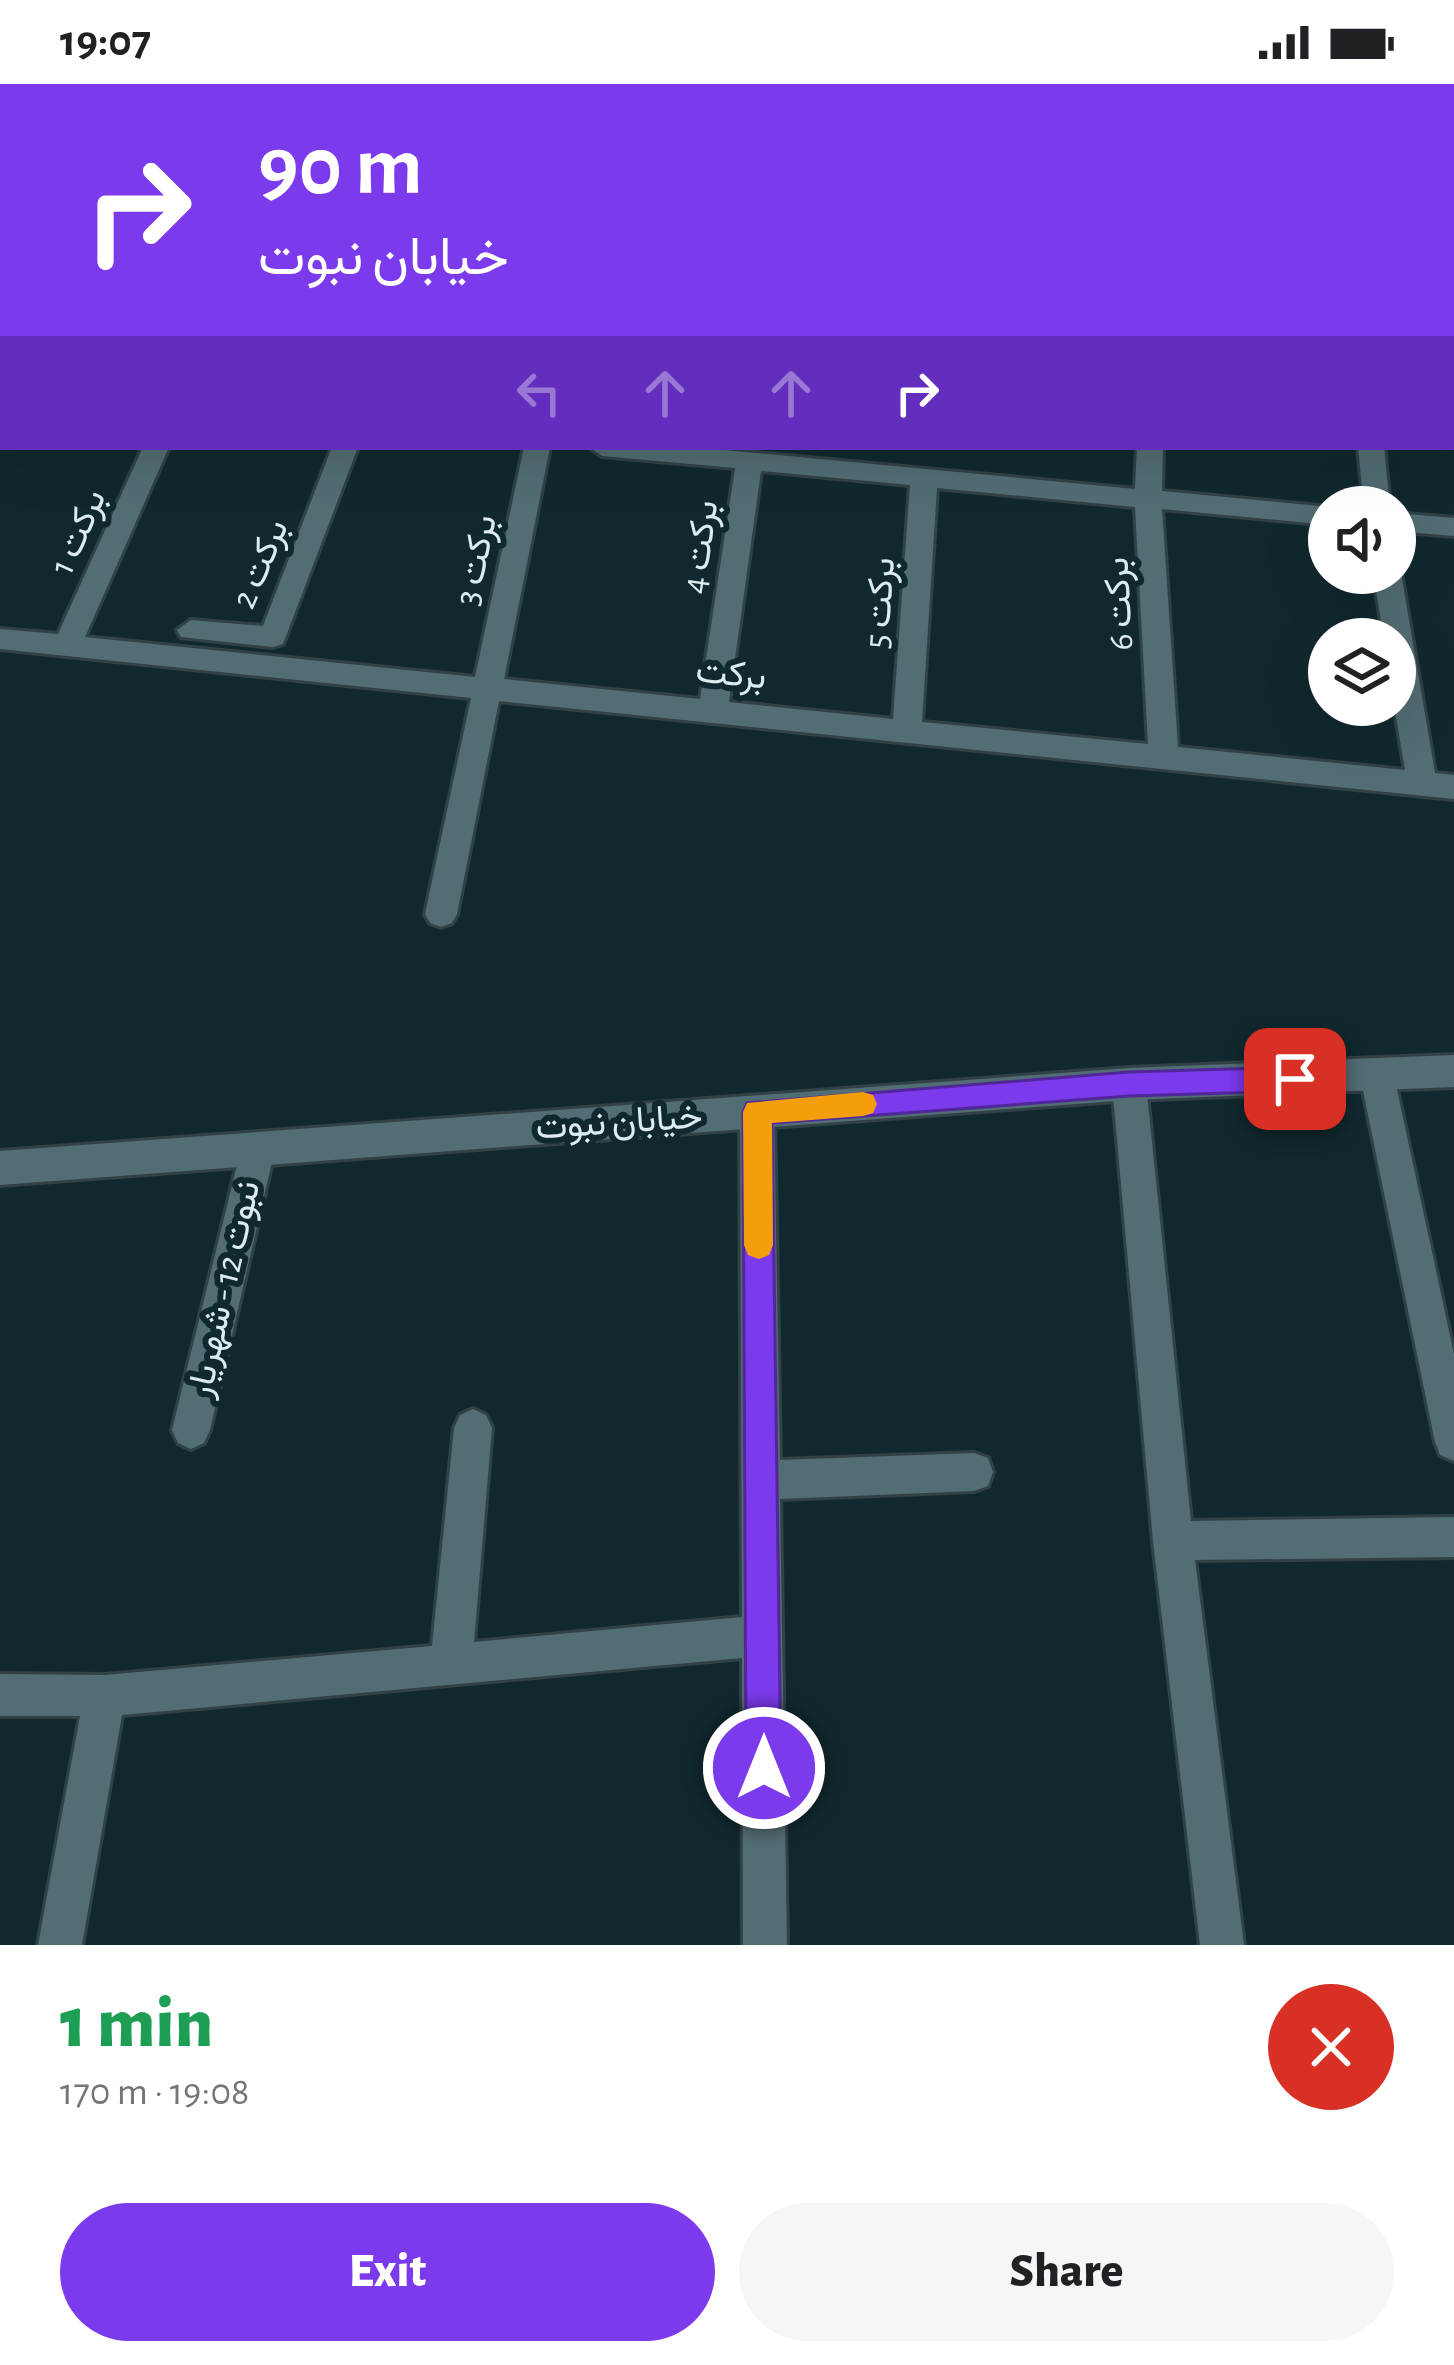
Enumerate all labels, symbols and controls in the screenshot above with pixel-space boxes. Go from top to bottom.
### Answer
text: 19:07 [60,19,151,64]
text: 90 m [258,126,423,210]
icon: right [60,132,216,288]
text: خیابان نبوت [258,231,509,285]
icon: left [506,360,572,426]
icon: ahead [632,360,698,426]
icon: ahead [758,360,824,426]
icon: right [884,360,950,426]
street label: برکت 1 [43,484,115,581]
map controls [1308,486,1416,726]
button: sound [1308,486,1416,594]
street label: برکت 4 [676,498,727,596]
street label: برکت 3 [449,512,506,609]
street label: برکت 2 [225,514,297,615]
street label: برکت 5 [859,556,904,650]
street label: برکت 6 [1099,556,1142,652]
button: layers [1308,618,1416,726]
street label: برکت [694,652,768,699]
pin [1244,1028,1346,1130]
icon: arrive [1262,1046,1328,1112]
street label: خیابان نبوت [534,1098,704,1149]
street label: نبوت 12 - شهریار [181,1177,269,1402]
position arrow [701,1705,827,1831]
button: close [1268,1984,1394,2110]
text: 1 min [60,1988,213,2060]
text: 170 m · 19:08 [60,2073,249,2112]
button: Exit [60,2203,715,2341]
button: Share [739,2203,1394,2341]

